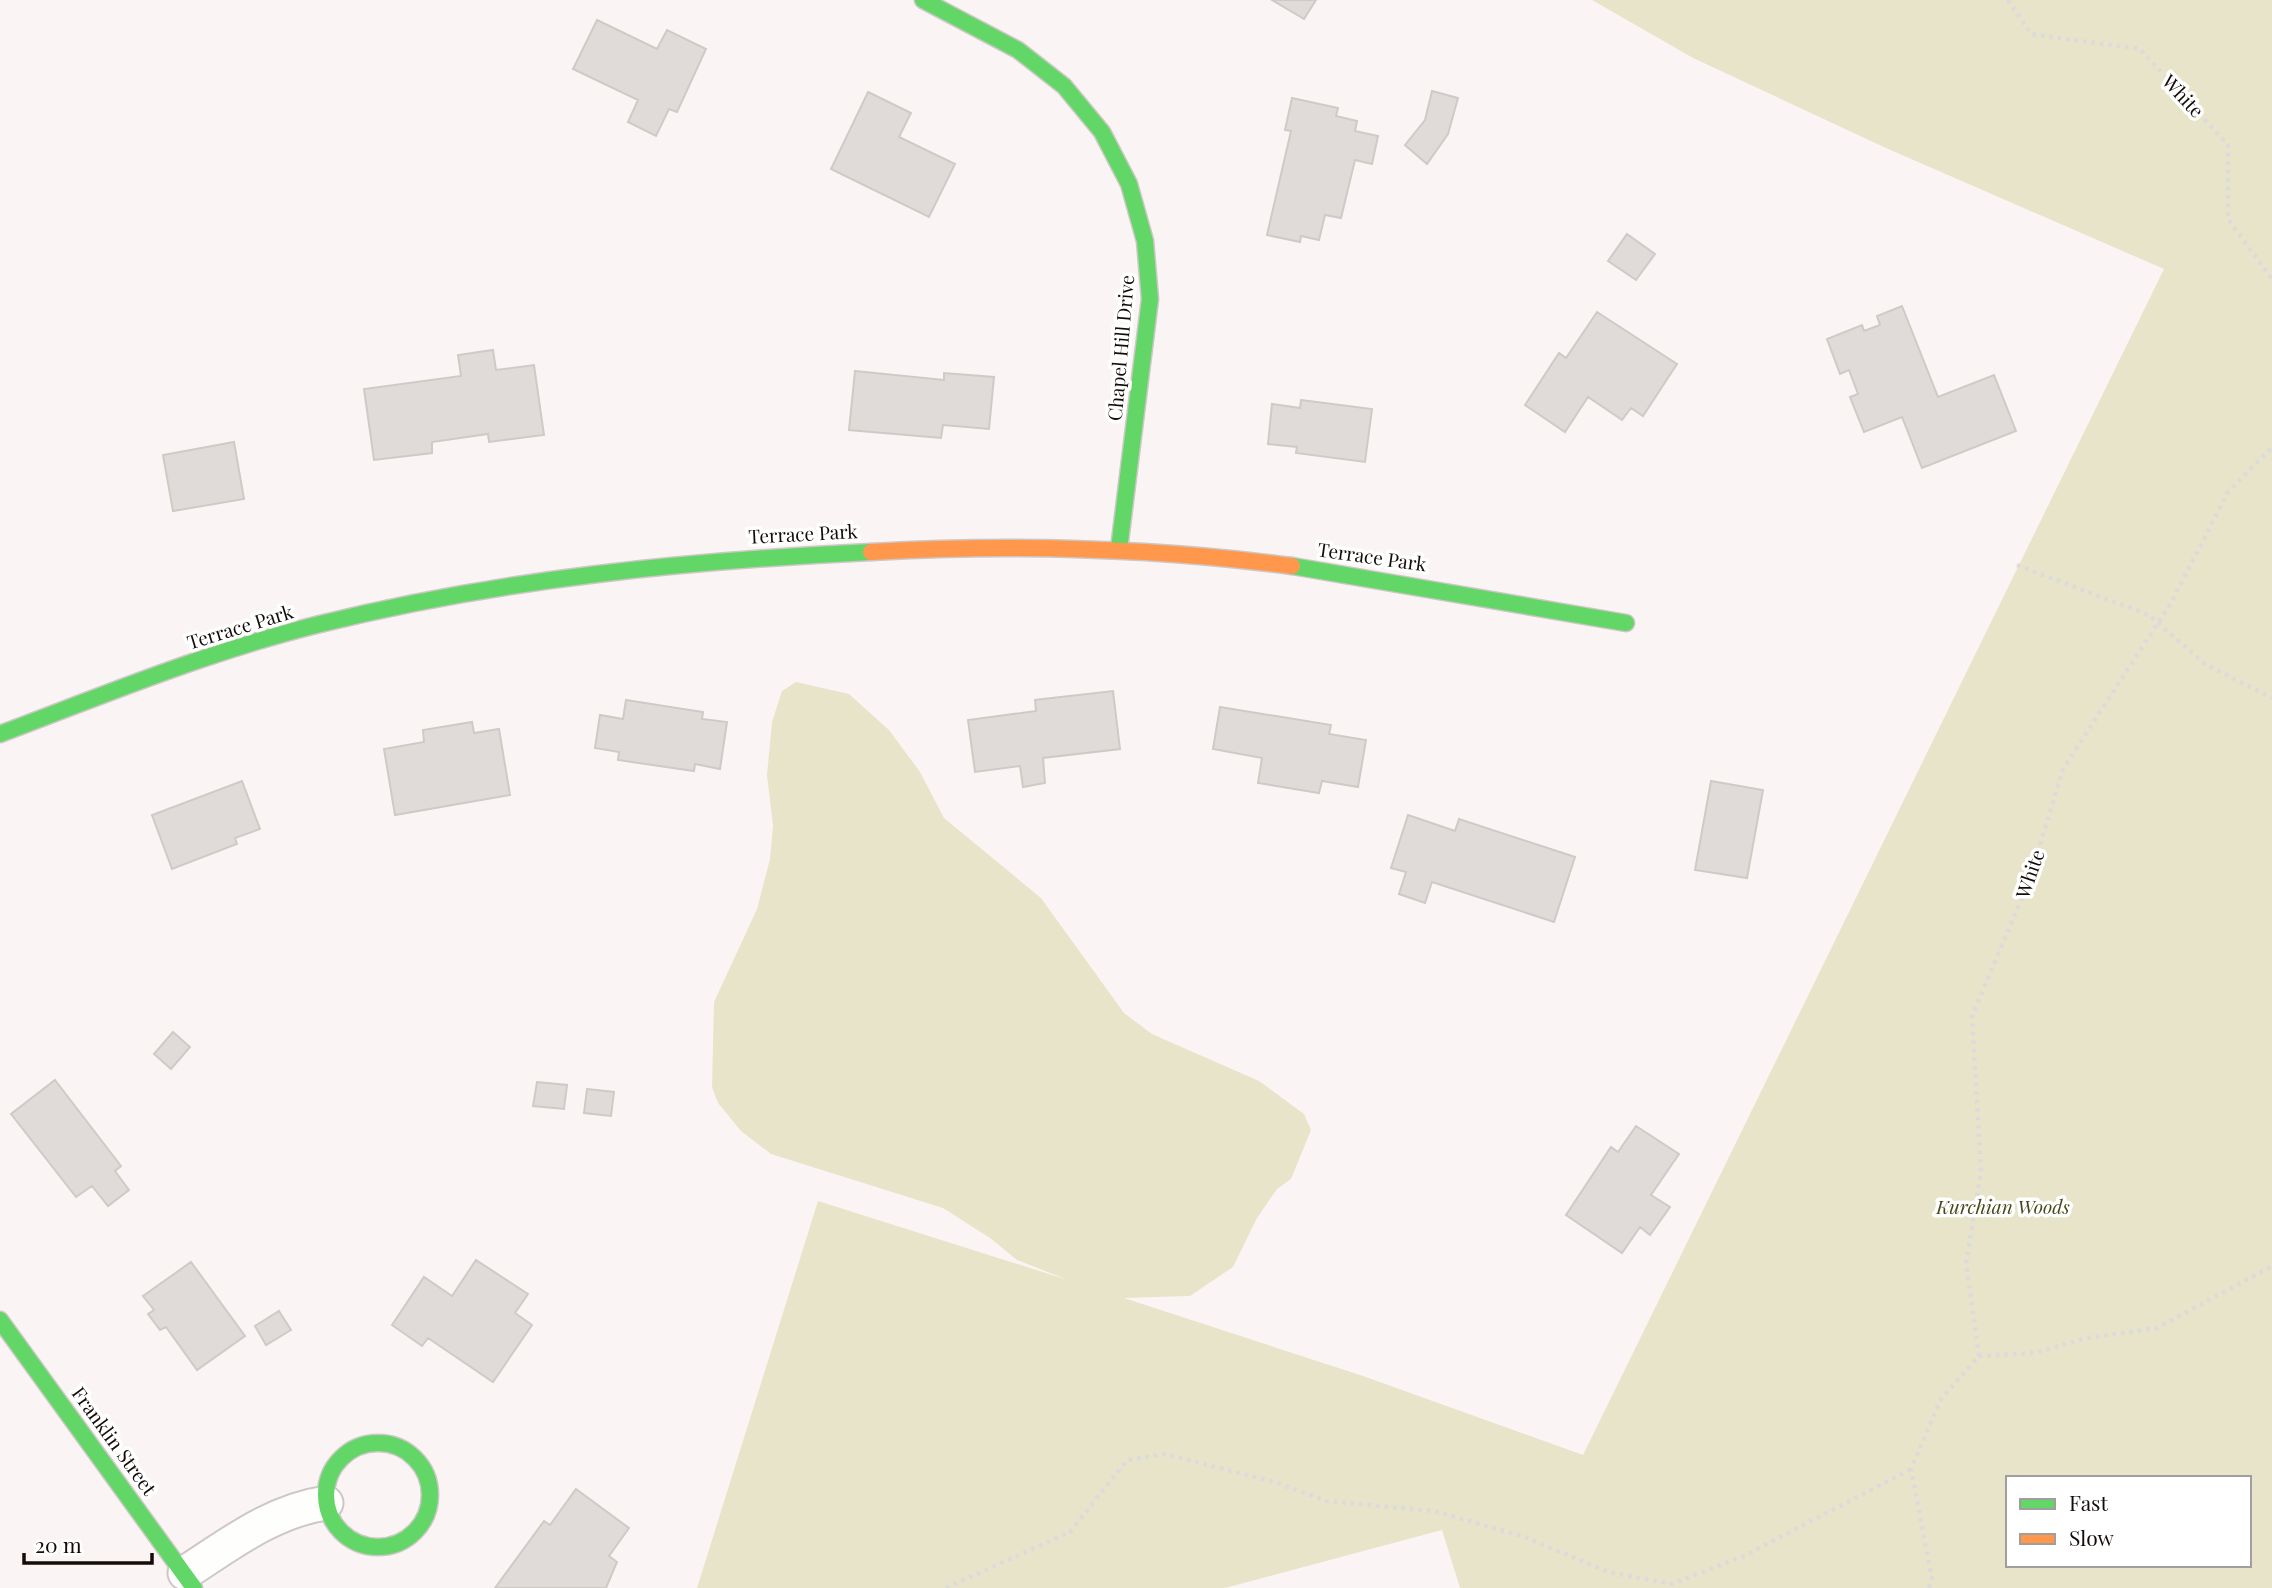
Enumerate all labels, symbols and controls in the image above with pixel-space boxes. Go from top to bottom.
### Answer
street label: White [2156,67,2210,123]
street label: Chapel Hill Drive [1101,274,1139,422]
street label: Terrace Park [748,517,859,549]
street label: Terrace Park [1316,536,1429,577]
street label: Terrace Park [184,597,296,654]
street label: White [2008,846,2050,903]
park label: Kurchian Woods [1935,1193,2070,1219]
street label: Franklin Street [67,1381,163,1500]
legend [2006,1476,2251,1567]
text: Fast [2069,1488,2108,1516]
scale bar [24,1522,152,1566]
text: Slow [2069,1523,2114,1551]
text: 20 m [35,1530,82,1558]

